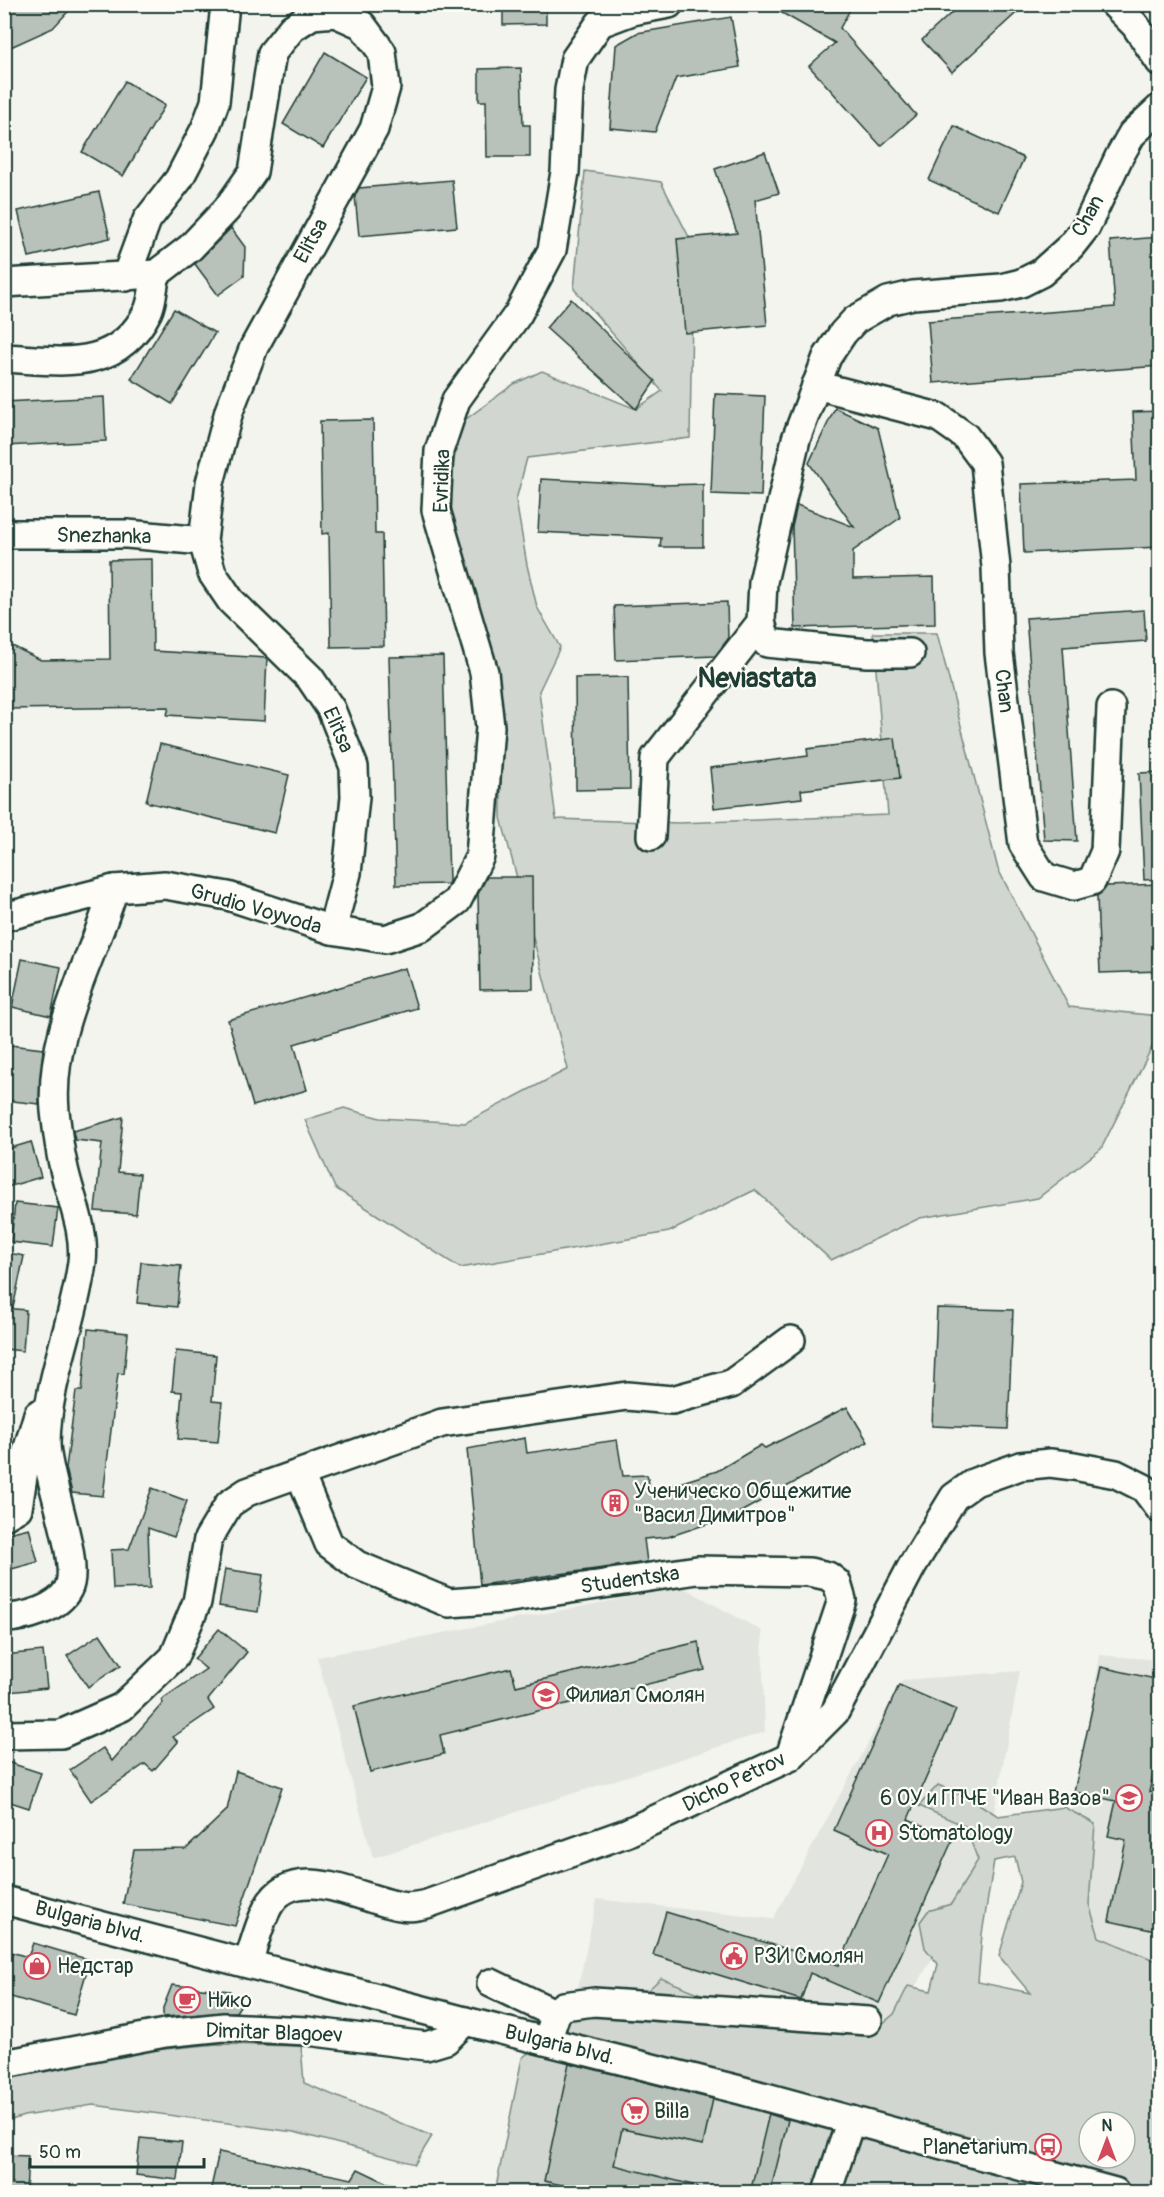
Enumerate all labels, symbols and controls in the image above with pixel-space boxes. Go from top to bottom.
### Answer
street label: Chan [1066,190,1110,242]
street label: Elitsa [288,214,334,268]
street label: Evridika [427,448,457,514]
street label: Snezhanka [56,522,152,550]
district label: Neviastata [697,662,817,695]
street label: Chan [988,668,1020,714]
street label: Elitsa [316,703,360,757]
street label: Grudio Voyvoda [187,877,325,941]
place label: Ученическо Общежитие "Васил Димитров" [634,1478,852,1529]
building icon: Ученическо Общежитие "Васил Димитров" [600,1488,630,1518]
street label: Studentska [579,1560,681,1600]
school or university icon: Филиал Смолян [531,1680,561,1710]
place label: Филиал Смолян [566,1682,705,1709]
street label: Dicho Petrov [678,1745,790,1819]
school or university icon: 6 ОУ и ГПЧЕ "Иван Вазов" [1114,1783,1144,1813]
place label: 6 ОУ и ГПЧЕ "Иван Вазов" [880,1785,1110,1812]
hospital icon: Stomatology [864,1818,894,1848]
place label: Stomatology [898,1820,1013,1847]
street label: Bulgaria blvd. [32,1894,148,1950]
public building icon: РЗИ Смолян [719,1941,749,1971]
place label: РЗИ Смолян [754,1943,864,1970]
shop icon: Недстар [22,1951,52,1981]
place label: Недстар [57,1953,134,1980]
cafe icon: Нико [172,1985,202,2015]
place label: Нико [207,1987,252,2014]
street label: Dimitar Blagoev [205,2017,343,2049]
street label: Bulgaria blvd. [502,2018,618,2072]
supermarket icon: Billa [620,2096,650,2126]
place label: Billa [654,2098,689,2125]
north arrow [1077,2110,1137,2170]
text: N [1102,2116,1113,2136]
scale bar [30,2131,204,2169]
bus stop icon: Planetarium [1033,2132,1063,2162]
place label: Planetarium [922,2134,1028,2161]
text: 50 m [39,2141,81,2164]

